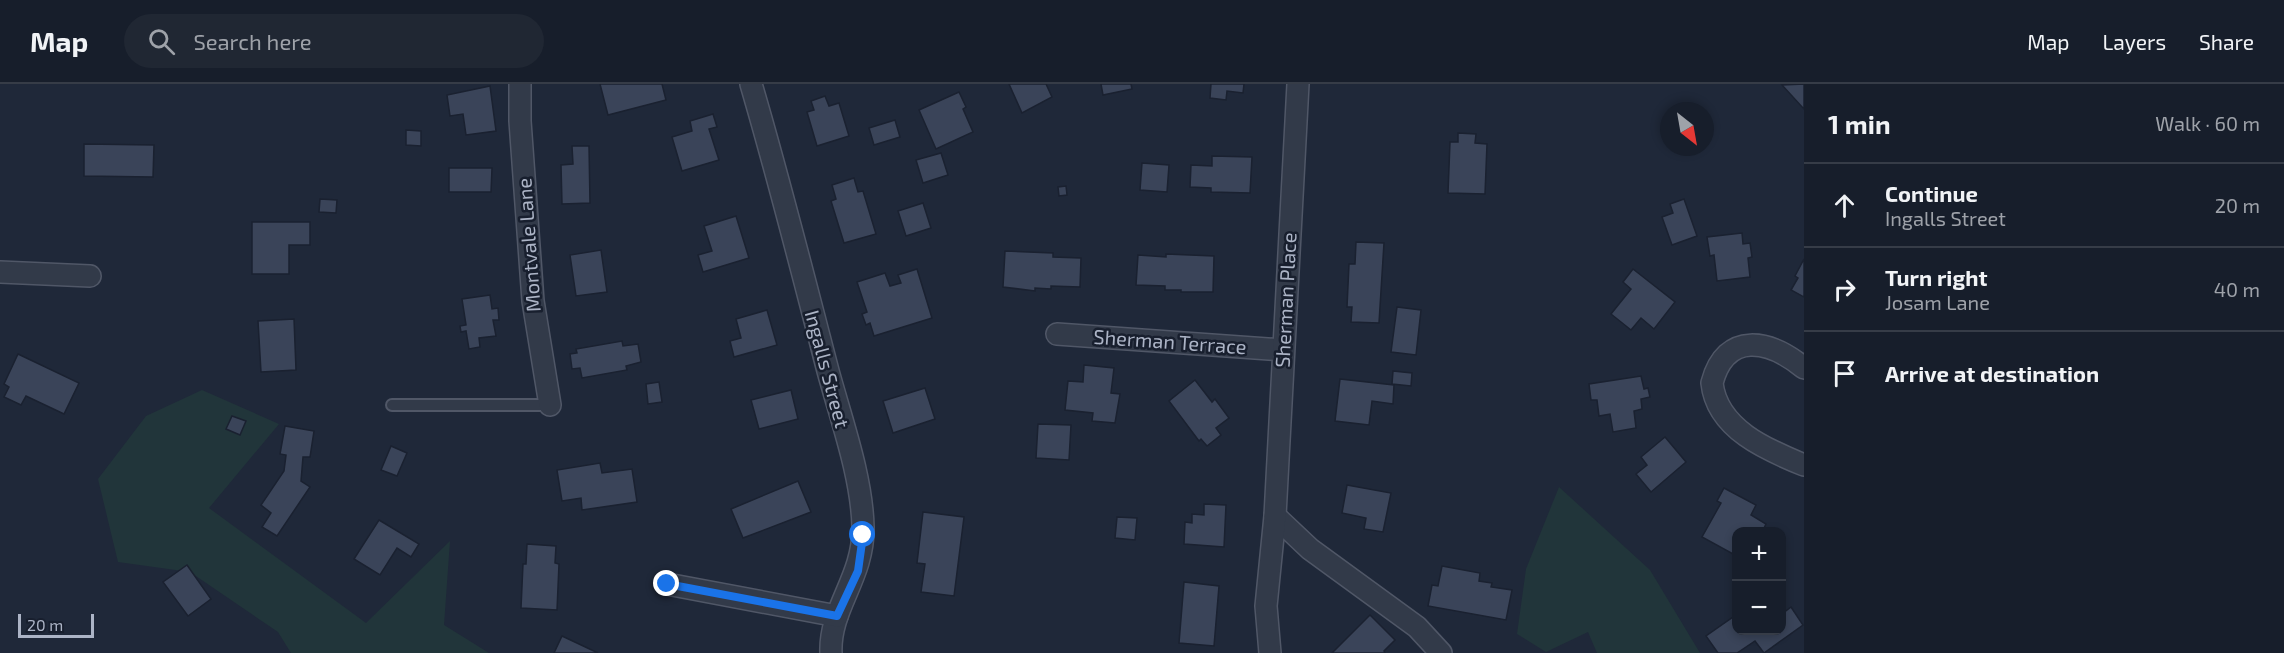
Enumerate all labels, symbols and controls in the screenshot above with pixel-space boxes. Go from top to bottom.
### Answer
search box [124,14,544,68]
text: Map [30,24,88,58]
icon: search [145,25,178,58]
text: Search here [193,28,312,54]
text: Map [2027,29,2069,54]
text: Layers [2102,29,2166,54]
text: Share [2199,29,2254,54]
north arrow [1660,102,1714,156]
text: 1 min [1828,108,1891,139]
text: Walk · 60 m [2155,111,2260,135]
street label: Montvale Lane [511,177,545,313]
text: Continue [1885,180,1978,206]
icon: ahead [1828,189,1861,222]
text: 20 m [2215,193,2260,217]
text: Ingalls Street [1885,206,2006,230]
street label: Sherman Place [1269,232,1301,368]
text: Turn right [1885,264,1987,290]
icon: right [1828,273,1861,306]
text: 40 m [2214,277,2260,301]
text: Josam Lane [1885,290,1990,314]
street label: Ingalls Street [801,307,855,431]
street label: Sherman Terrace [1093,324,1247,358]
icon: arrive [1828,357,1861,390]
text: Arrive at destination [1885,360,2099,386]
route start [849,521,875,547]
map controls [1732,527,1786,635]
button: + [1732,527,1786,581]
route end [653,570,679,596]
button: − [1732,581,1786,635]
scale bar [18,611,94,638]
text: 20 m [27,615,63,634]

